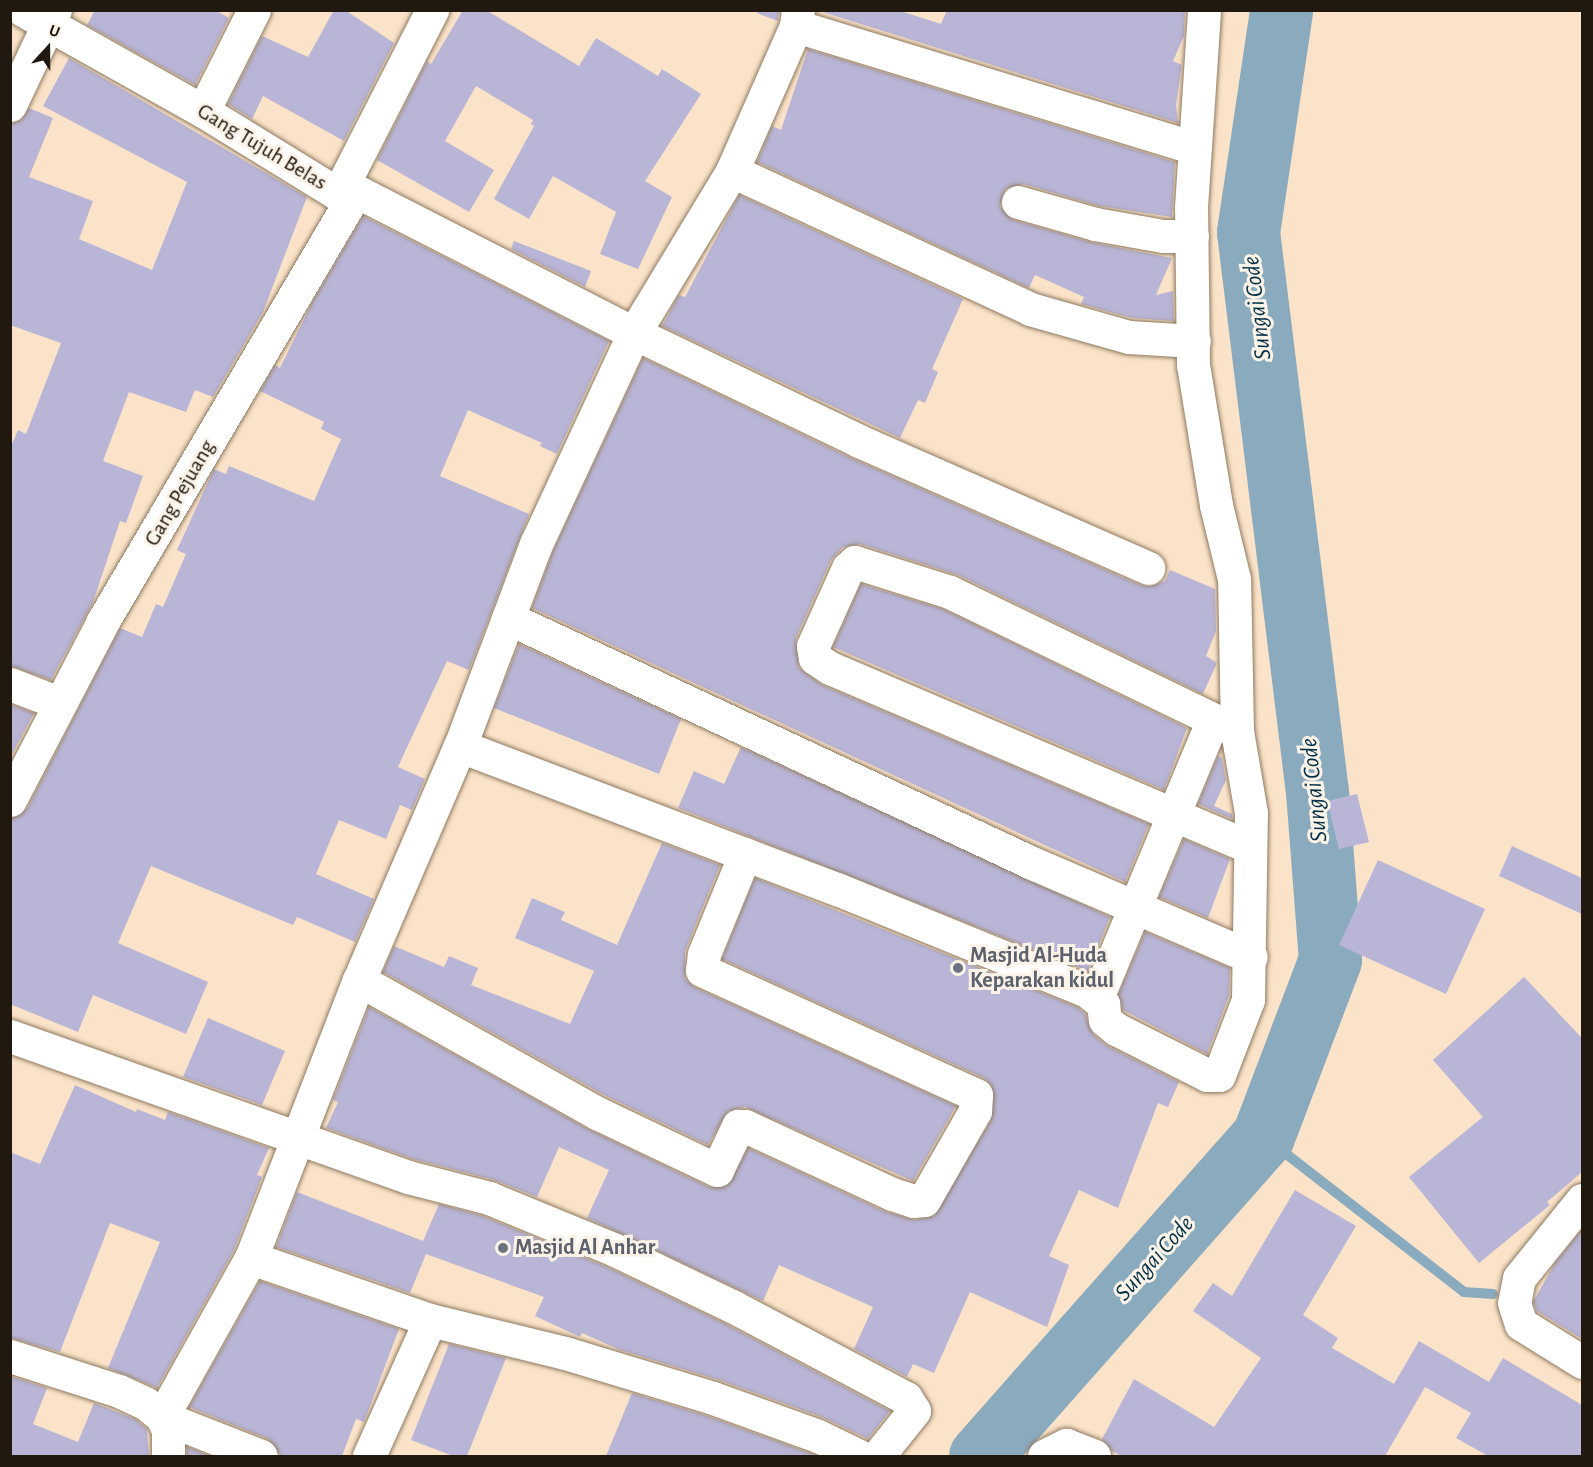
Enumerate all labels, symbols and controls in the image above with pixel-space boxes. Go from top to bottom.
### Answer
north arrow [18,18,78,78]
text: U [47,22,62,40]
street label: Gang Tujuh Belas [192,98,332,196]
water label: Sungai Code [1237,255,1279,361]
street label: Gang Pejuang [139,435,221,551]
water label: Sungai Code [1295,737,1335,843]
place label: Masjid Al-Huda Keparakan kidul [970,942,1114,993]
marker: Masjid Al-Huda Keparakan kidul [951,961,965,975]
water label: Sungai Code [1109,1211,1201,1307]
place label: Masjid Al Anhar [515,1235,655,1261]
marker: Masjid Al Anhar [496,1241,510,1255]

